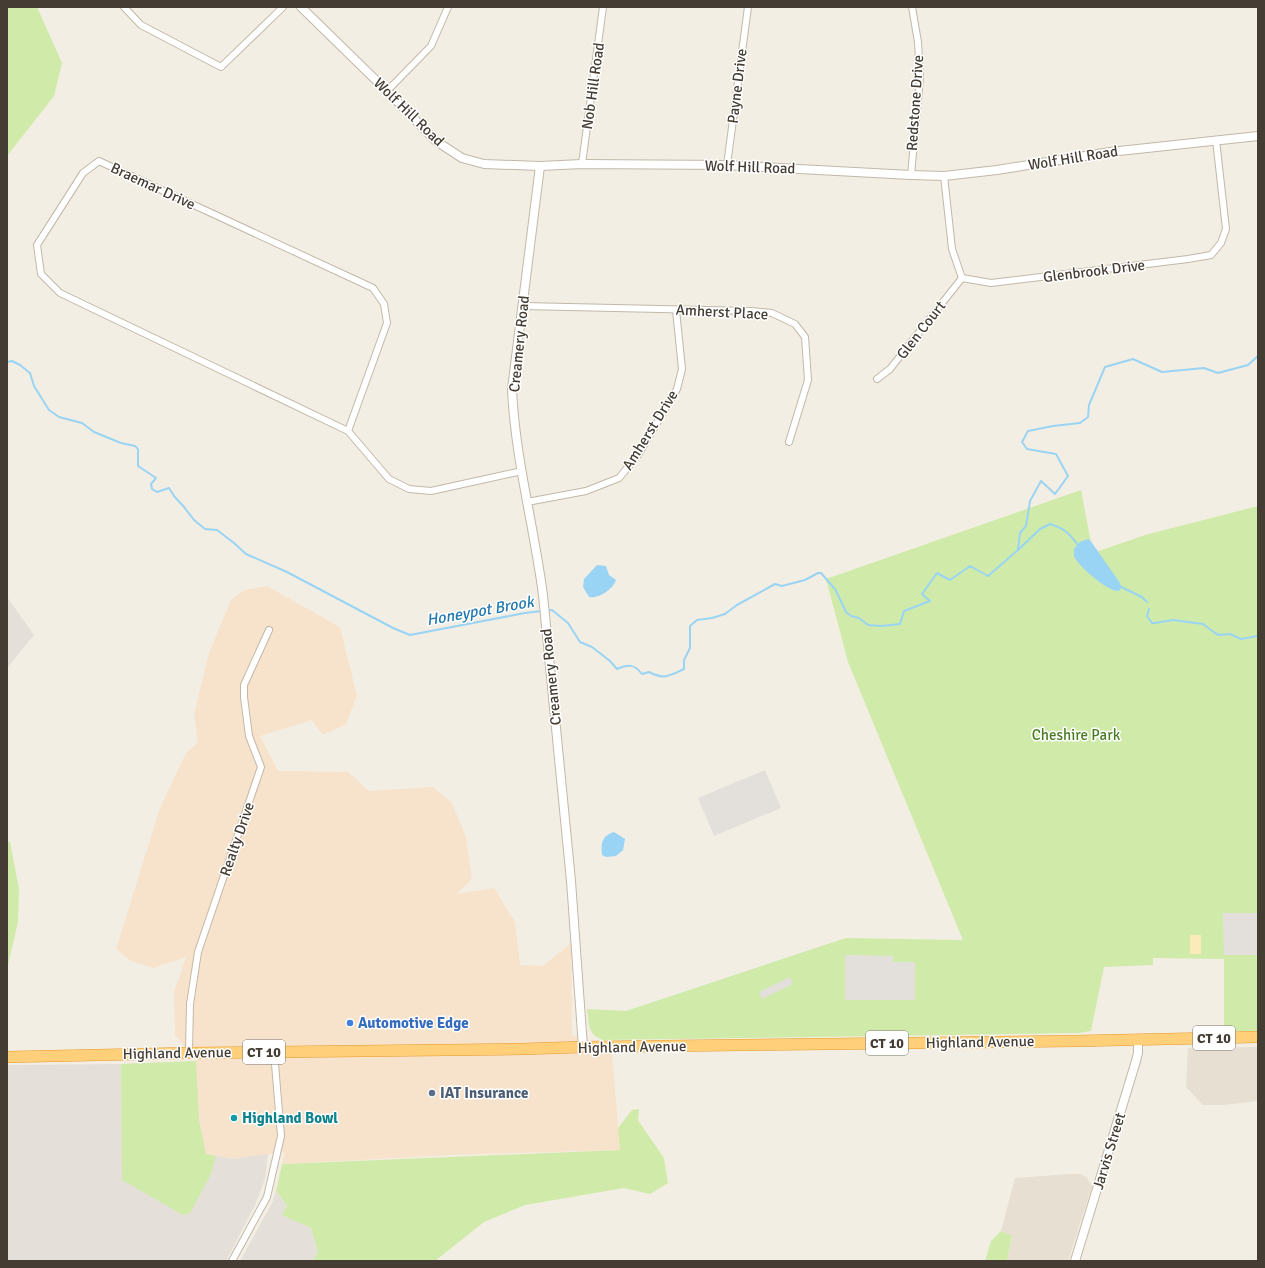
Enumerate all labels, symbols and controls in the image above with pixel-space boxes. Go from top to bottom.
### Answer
street label: Nob Hill Road [578,41,608,131]
street label: Payne Drive [723,48,751,124]
street label: Redstone Drive [903,54,927,152]
street label: Wolf Hill Road [370,74,448,150]
street label: Wolf Hill Road [1027,142,1119,174]
street label: Wolf Hill Road [704,156,796,178]
street label: Braemar Drive [108,159,198,213]
street label: Glenbrook Drive [1042,256,1146,286]
street label: Creamery Road [505,295,533,393]
street label: Glen Court [893,297,949,363]
street label: Amherst Place [675,301,769,323]
street label: Amherst Drive [618,387,682,473]
water label: Honeypot Brook [425,591,537,630]
street label: Creamery Road [537,628,565,726]
park label: Cheshire Park [1032,726,1121,744]
street label: Realty Drive [216,800,258,878]
place label: Automotive Edge [358,1014,469,1032]
marker: Automotive Edge [345,1018,355,1028]
road number: CT 10 [1193,1026,1235,1050]
road number: CT 10 [866,1031,908,1055]
street label: Highland Avenue [926,1032,1034,1052]
street label: Highland Avenue [578,1037,686,1057]
road number: CT 10 [243,1040,285,1064]
street label: Highland Avenue [123,1043,231,1063]
place label: IAT Insurance [440,1084,528,1102]
marker: IAT Insurance [427,1088,437,1098]
place label: Highland Bowl [242,1109,338,1127]
street label: Jarvis Street [1089,1110,1129,1192]
marker: Highland Bowl [229,1113,239,1123]

